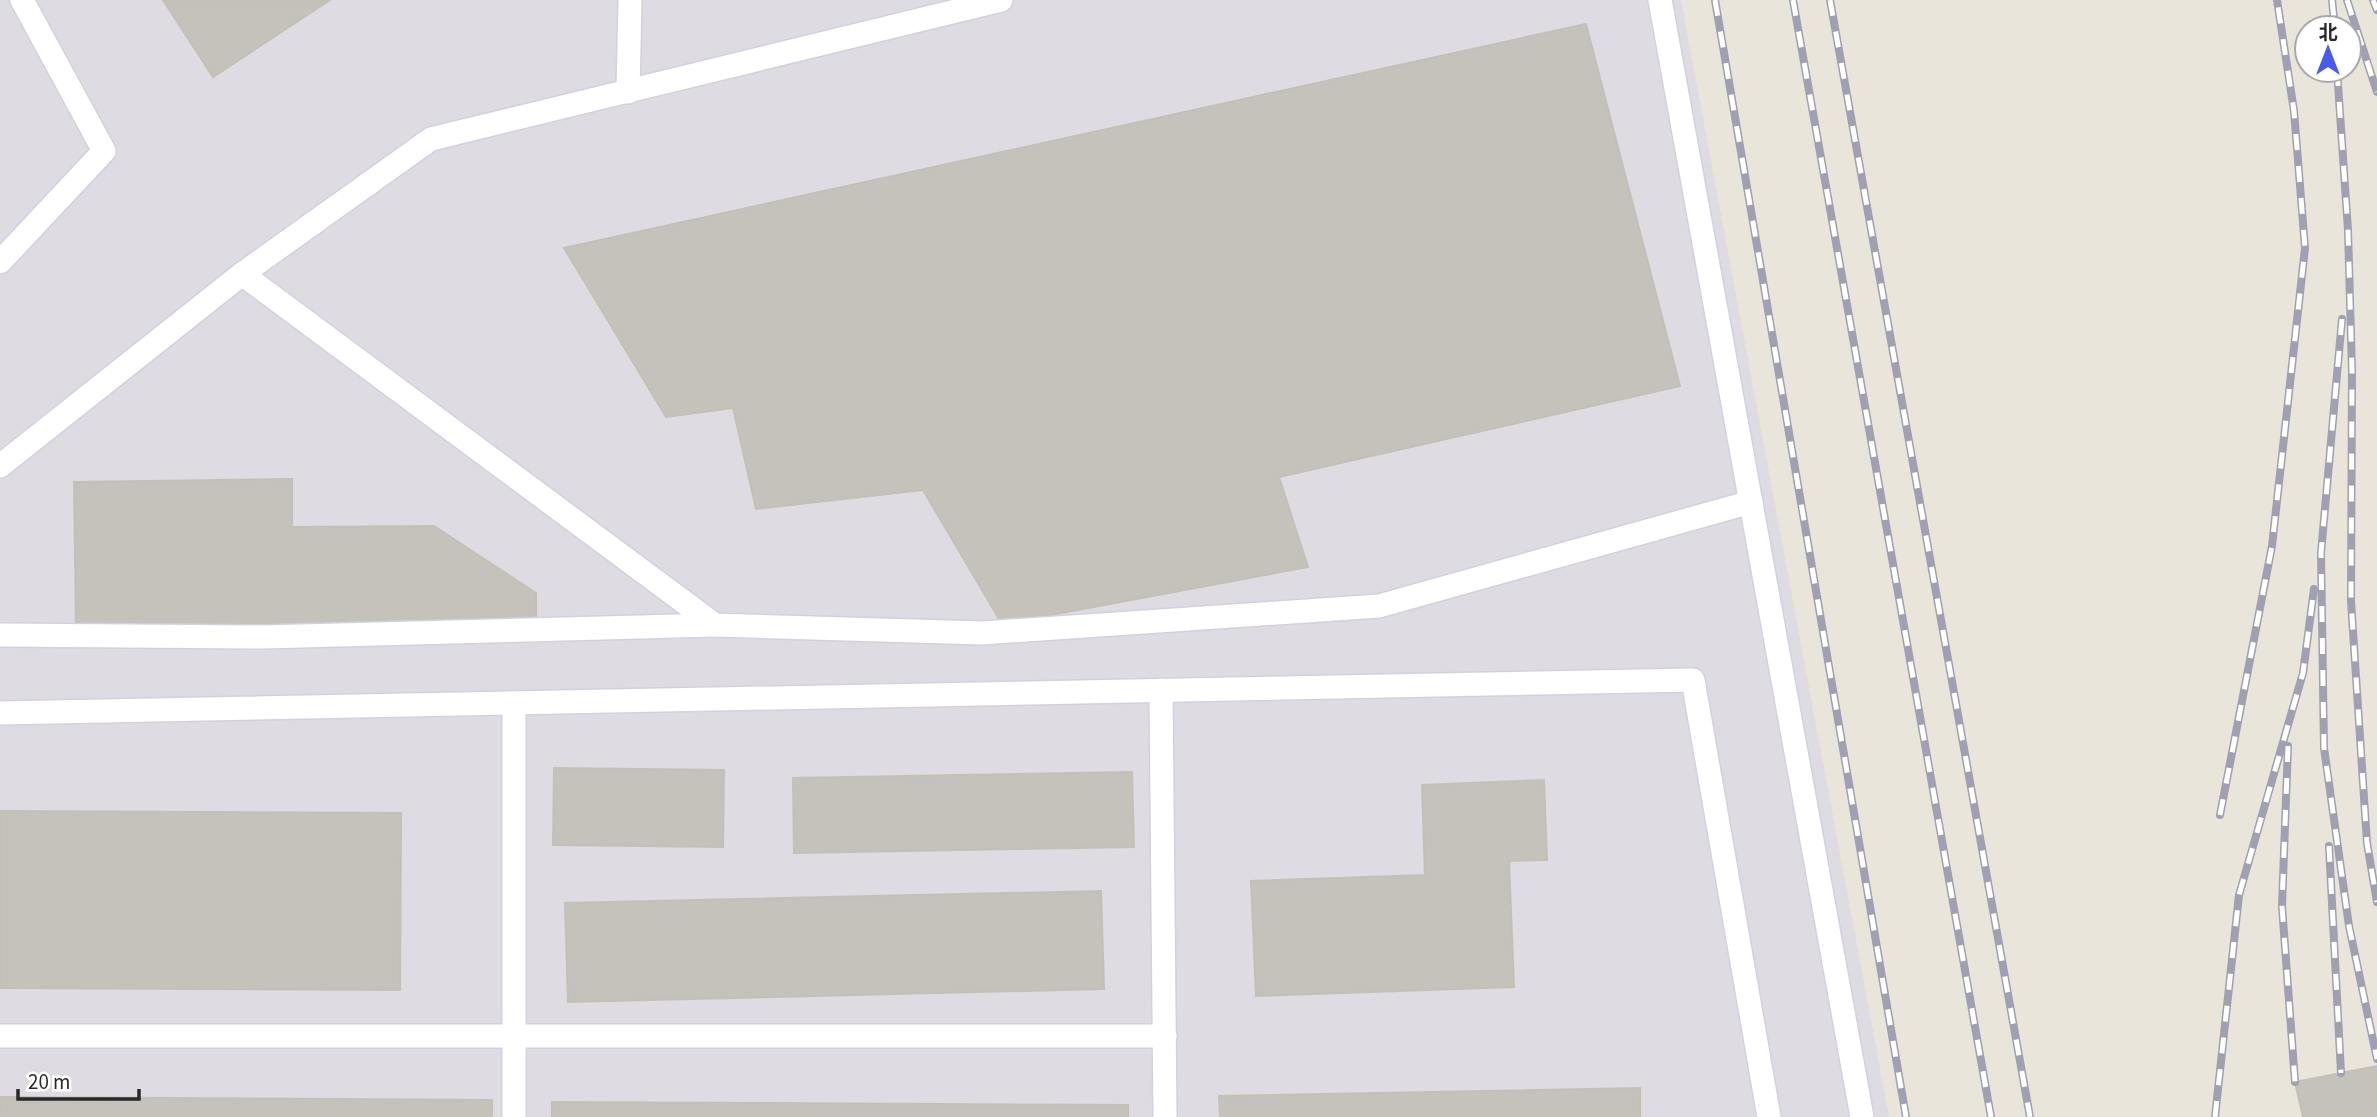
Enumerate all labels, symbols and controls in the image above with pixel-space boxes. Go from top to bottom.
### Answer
north arrow [2293,14,2363,84]
text: 北 [2318,20,2338,47]
scale bar [18,1058,138,1102]
text: 20 m [28,1067,70,1097]

